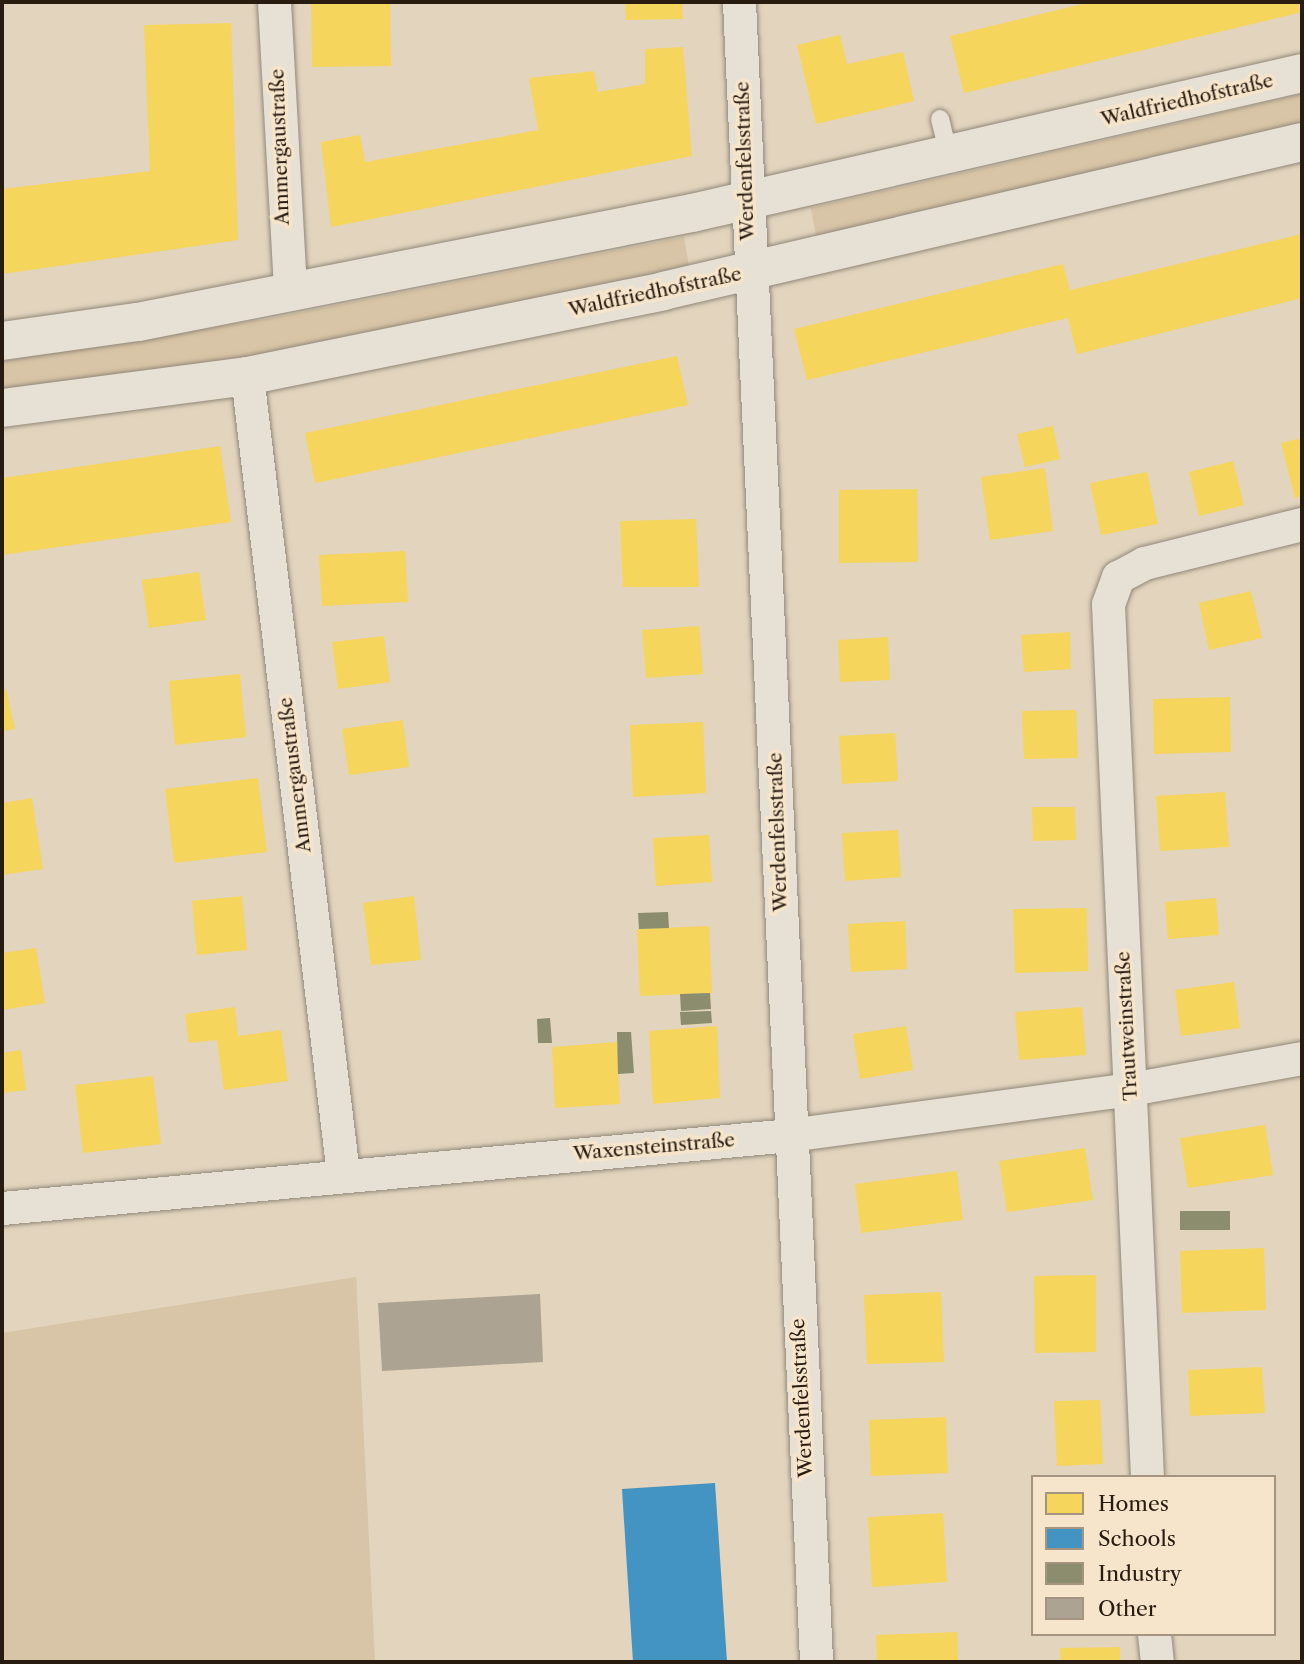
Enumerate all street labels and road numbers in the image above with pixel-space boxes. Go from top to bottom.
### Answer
street label: Ammergaustraße [266,68,294,226]
street label: Waldfriedhofstraße [1099,69,1275,131]
street label: Werdenfelsstraße [731,81,759,241]
street label: Waldfriedhofstraße [567,263,743,321]
street label: Ammergaustraße [274,696,316,854]
street label: Werdenfelsstraße [764,752,792,912]
street label: Trautweinstraße [1112,951,1142,1101]
street label: Waxensteinstraße [572,1129,736,1165]
street label: Werdenfelsstraße [786,1318,818,1478]

